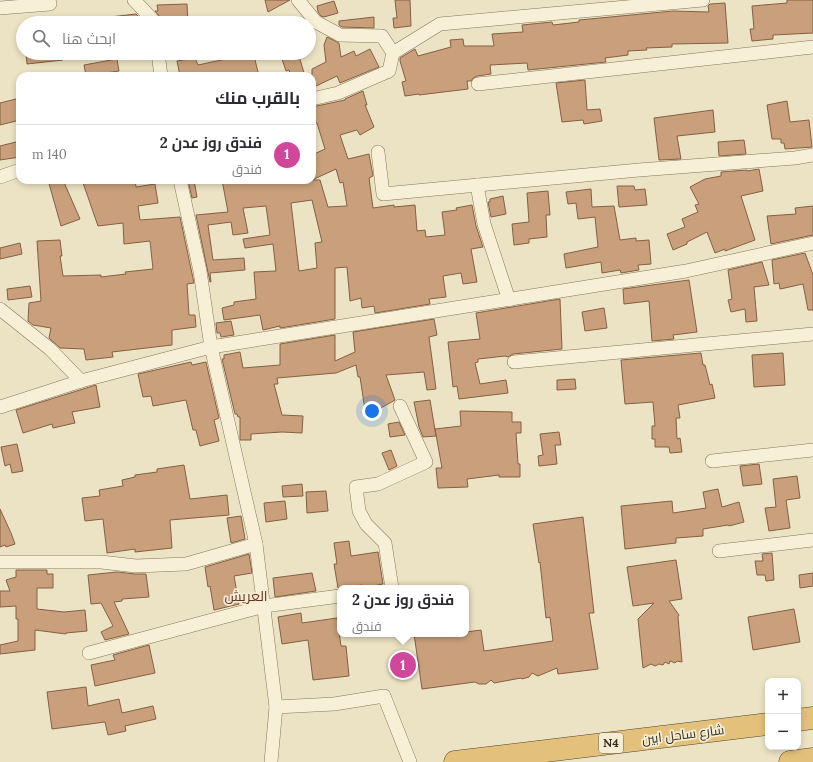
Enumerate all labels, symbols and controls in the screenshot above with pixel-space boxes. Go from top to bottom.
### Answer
search box [16,16,316,60]
icon: search [30,27,52,49]
text: ابحث هنا [62,29,116,48]
text: بالقرب منك [215,87,300,109]
text: فندق روز عدن 2 [160,133,262,152]
text: 140 m [32,146,67,163]
text: 1 [284,146,290,163]
text: فندق [232,161,262,178]
your location [362,401,382,421]
popup [337,585,469,637]
district label: العريش [224,587,268,605]
text: فندق روز عدن 2 [352,590,454,609]
text: فندق [352,618,382,635]
pin: 1 [390,650,416,680]
map controls [765,678,801,750]
button: + [765,678,801,714]
button: − [765,714,801,750]
street label: شارع ساحل ابين [641,721,725,748]
road number: N4 [599,733,623,753]

